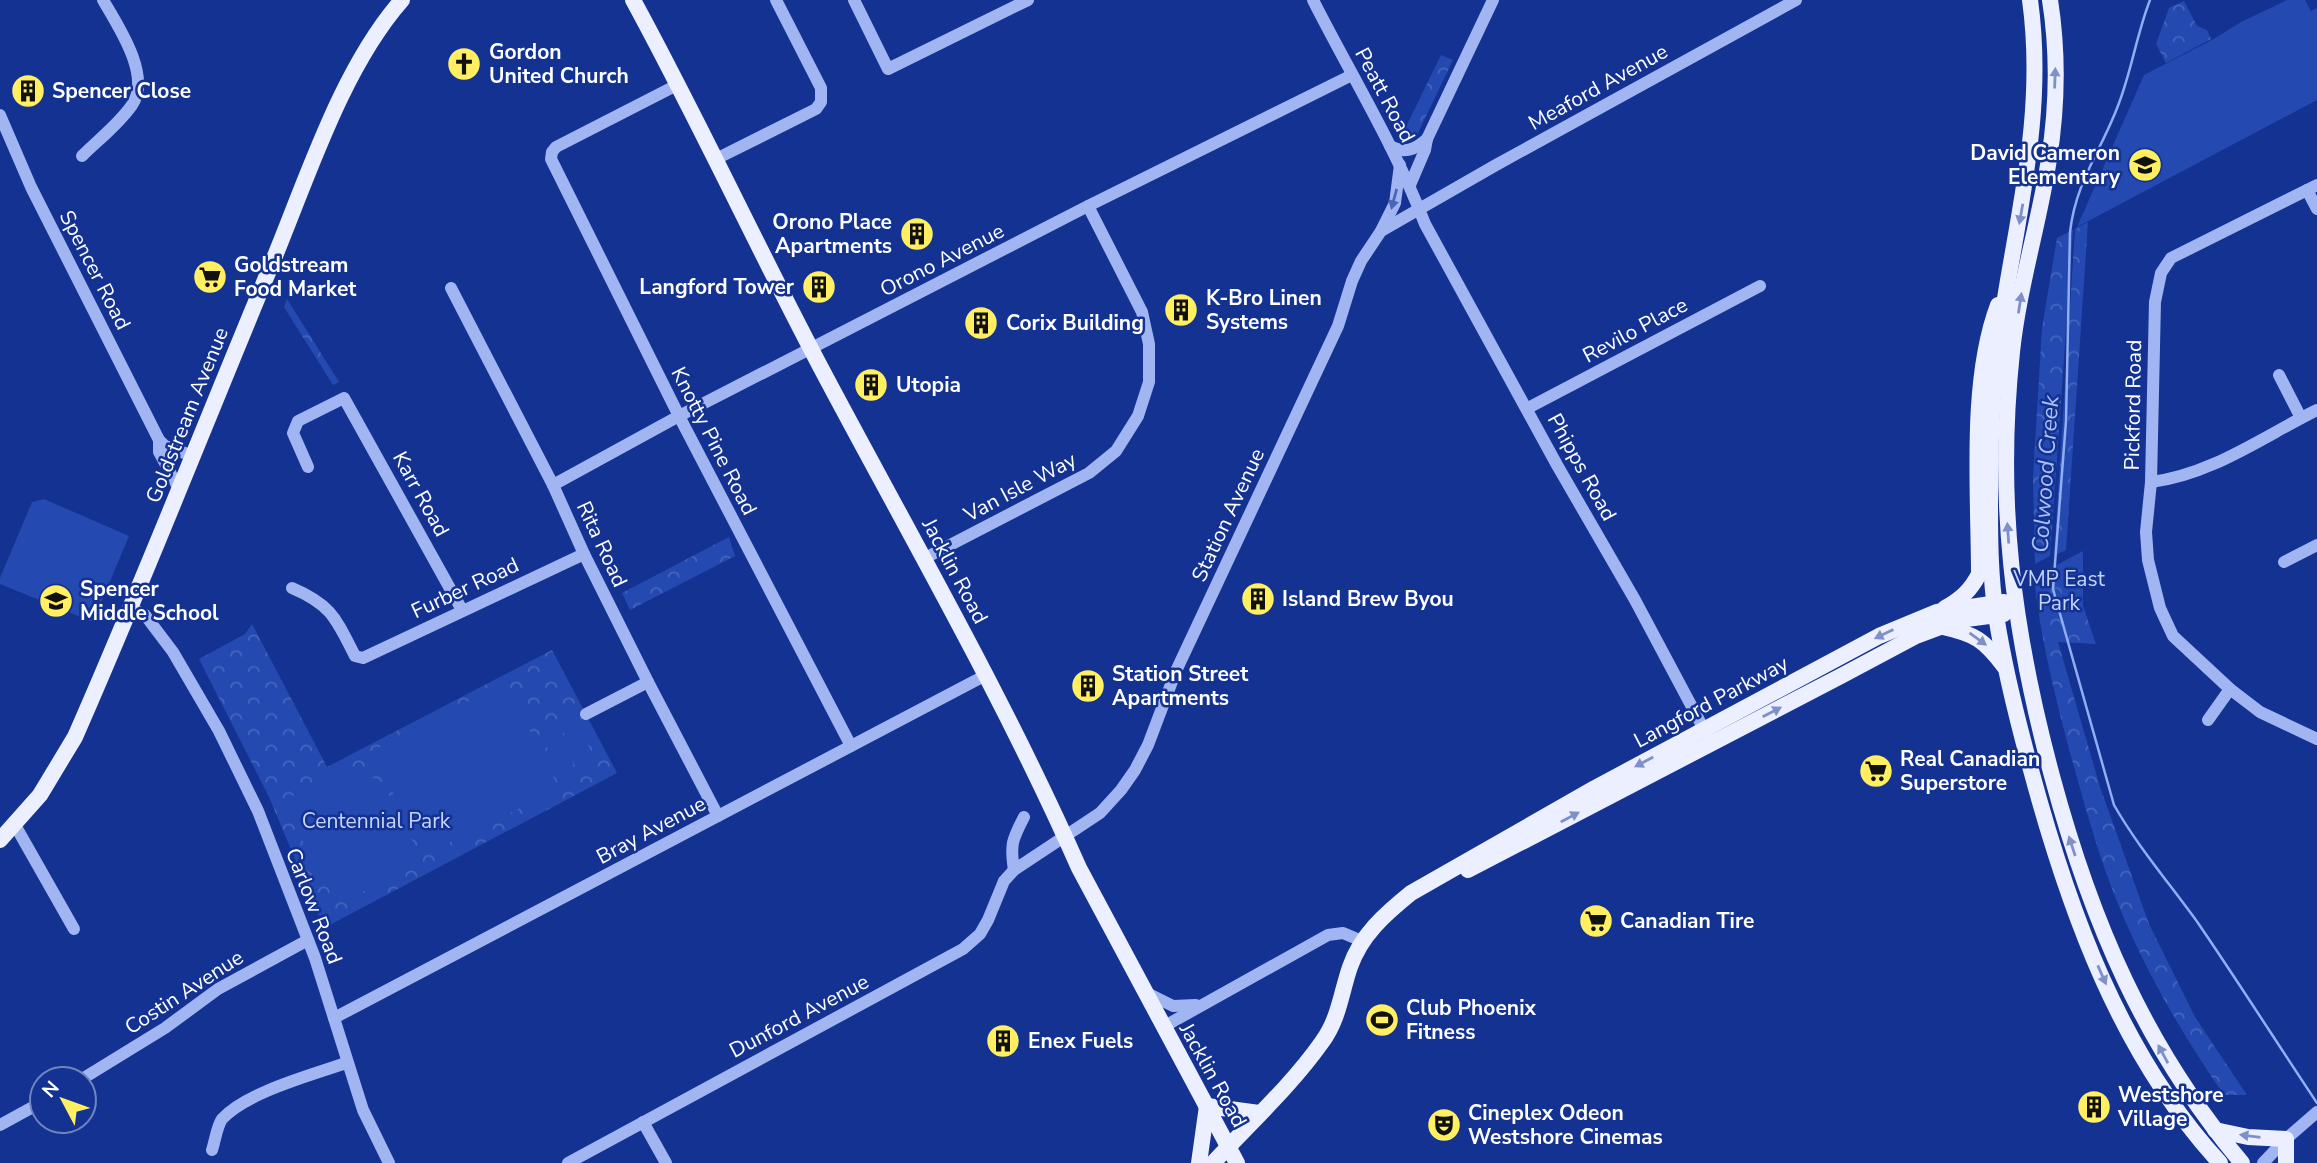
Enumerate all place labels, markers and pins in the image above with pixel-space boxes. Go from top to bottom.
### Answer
place label: Gordon United Church [489,38,629,90]
church icon: Gordon United Church [445,45,483,83]
building icon: Spencer Close [9,72,47,110]
place label: Spencer Close [52,77,191,105]
place label: David Cameron Elementary [1970,139,2121,191]
school or university icon: David Cameron Elementary [2126,146,2164,184]
place label: Orono Place Apartments [772,208,892,260]
building icon: Orono Place Apartments [898,215,936,253]
place label: Goldstream Food Market [234,251,357,303]
supermarket icon: Goldstream Food Market [191,258,229,296]
building icon: Langford Tower [800,268,838,306]
place label: Langford Tower [639,273,795,301]
place label: K-Bro Linen Systems [1206,284,1322,336]
building icon: K-Bro Linen Systems [1162,291,1200,329]
building icon: Corix Building [962,304,1000,342]
place label: Corix Building [1006,309,1144,337]
building icon: Utopia [852,366,890,404]
place label: Utopia [896,371,961,399]
place label: Spencer Middle School [80,575,219,627]
building icon: Island Brew Byou [1239,580,1277,618]
school or university icon: Spencer Middle School [37,582,75,620]
place label: Island Brew Byou [1282,585,1454,613]
place label: Station Street Apartments [1112,660,1249,712]
building icon: Station Street Apartments [1069,667,1107,705]
place label: Real Canadian Superstore [1900,745,2040,797]
supermarket icon: Real Canadian Superstore [1857,752,1895,790]
supermarket icon: Canadian Tire [1577,902,1615,940]
place label: Canadian Tire [1620,907,1754,935]
place label: Club Phoenix Fitness [1406,994,1536,1046]
sports icon: Club Phoenix Fitness [1363,1001,1401,1039]
building icon: Enex Fuels [984,1022,1022,1060]
place label: Enex Fuels [1028,1027,1133,1055]
place label: Westshore Village [2117,1081,2224,1133]
building icon: Westshore Village [2075,1088,2113,1126]
place label: Cineplex Odeon Westshore Cinemas [1468,1099,1663,1151]
theatre icon: Cineplex Odeon Westshore Cinemas [1425,1106,1463,1144]

